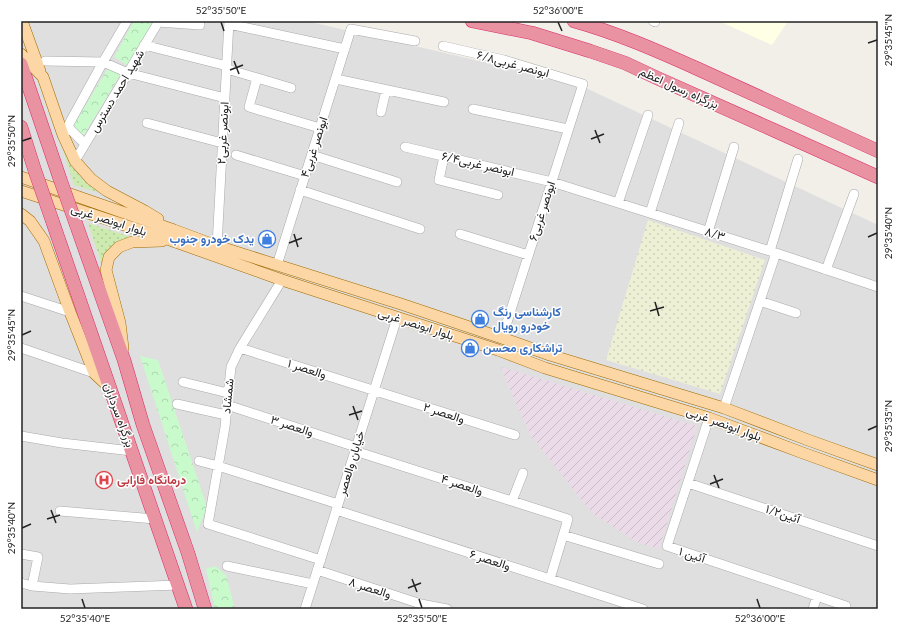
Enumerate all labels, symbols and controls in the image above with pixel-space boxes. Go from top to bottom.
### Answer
text: 52°35'50"E [196,4,246,16]
text: 52°36'00"E [533,4,583,16]
text: 29°35'45"N [882,14,894,66]
street label: شهید احمد دسترس [86,47,148,135]
street label: ۶/۸ابونصر غربی [475,47,551,81]
street label: بزرگراه رسول اعظم [637,63,721,113]
street label: ۲ابونصر غربی [213,101,233,165]
text: 29°35'50"N [5,115,17,167]
street label: ۴ابونصر غربی [297,115,331,179]
street label: ۶/۴ابونصر غربی [440,148,516,180]
street label: ۶ابونصر غربی [525,179,559,243]
street label: بلوار ابونصر غربی [69,200,149,240]
text: 29°35'40"N [882,207,894,259]
street label: ۸/۳ [703,223,727,244]
shop icon: یدک خودرو جنوب [257,229,277,249]
place label: یدک خودرو جنوب [170,231,254,247]
street label: بلوار ابونصر غربی [376,304,456,344]
place label: کارشناسی رنگ خودرو رویال [493,304,562,334]
text: 29°35'45"N [5,309,17,361]
shop icon: کارشناسی رنگ خودرو رویال [470,309,490,329]
shop icon: تراشکاری محسن [460,338,480,358]
place label: تراشکاری محسن [483,340,563,356]
street label: والعصر ۱ [286,355,328,383]
street label: شمشاد [218,378,237,414]
street label: بزرگراه سرداران [100,381,138,449]
street label: والعصر ۲ [421,399,467,427]
text: 29°35'35"N [882,400,894,452]
street label: بلوار ابونصر غربی [684,403,764,445]
street label: والعصر ۳ [268,412,316,440]
street label: خیابان والعصر [333,429,368,498]
hospital icon: درمانگاه فارابی [94,470,114,490]
street label: والعصر ۴ [439,471,485,499]
place label: درمانگاه فارابی [117,472,186,488]
street label: ۱/۲آئین [764,501,804,527]
text: 29°35'40"N [5,502,17,554]
street label: آئین ۱ [677,543,708,567]
street label: والعصر ۶ [467,546,513,574]
street label: والعصر ۸ [347,574,393,602]
text: 52°35'40"E [60,612,110,624]
text: 52°35'50"E [397,612,447,624]
text: 52°36'00"E [735,612,785,624]

